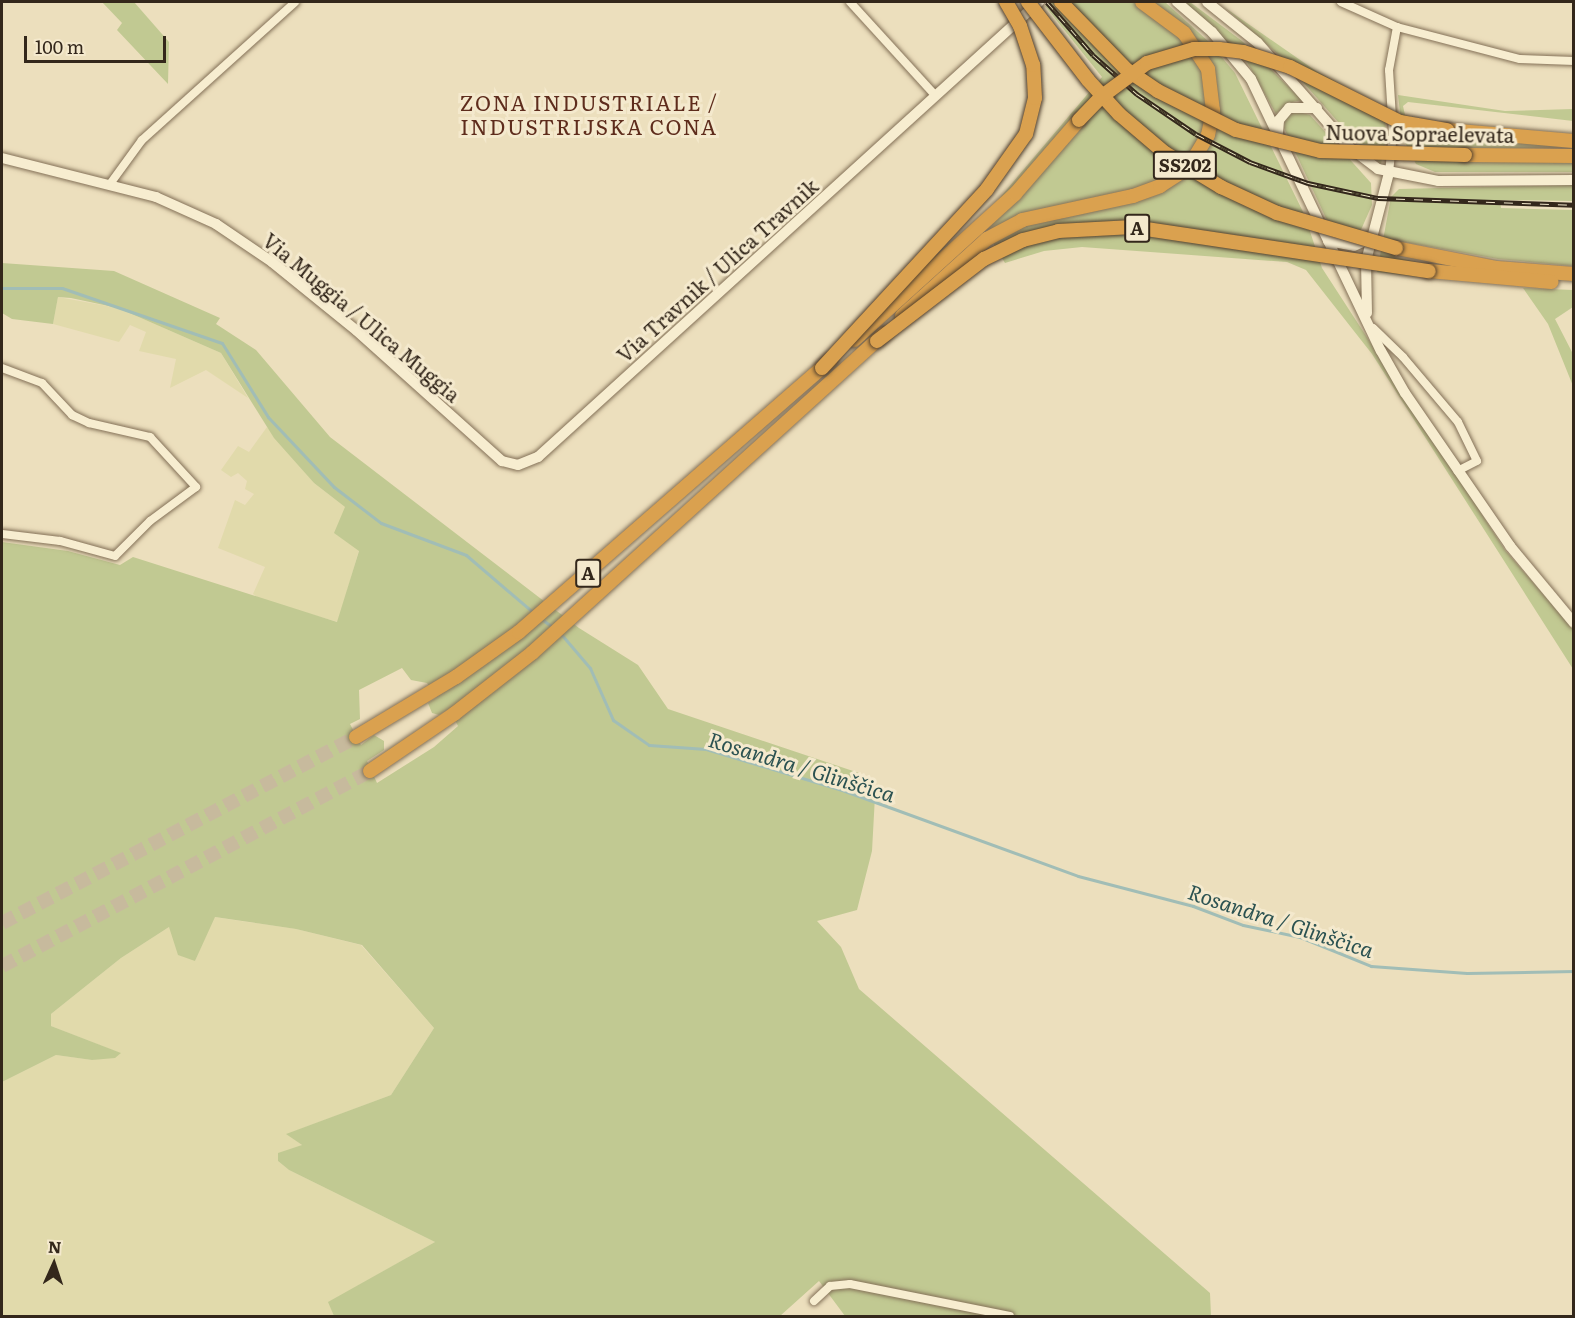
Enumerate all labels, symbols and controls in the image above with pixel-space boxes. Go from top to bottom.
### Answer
scale bar [27,24,170,62]
text: 100 m [35,33,84,60]
district label: ZONA INDUSTRIALE / INDUSTRIJSKA CONA [460,89,718,139]
street label: Nuova Sopraelevata [1325,119,1515,147]
road number: SS202 [1152,150,1218,180]
street label: Via Travnik / Ulica Travnik [612,173,822,367]
road number: A [1124,213,1150,243]
street label: Via Muggia / Ulica Muggia [259,228,465,406]
road number: A [574,558,602,588]
water label: Rosandra / Glinščica [706,726,898,806]
water label: Rosandra / Glinščica [1185,878,1377,962]
north arrow [24,1234,84,1294]
text: N [48,1234,62,1258]

